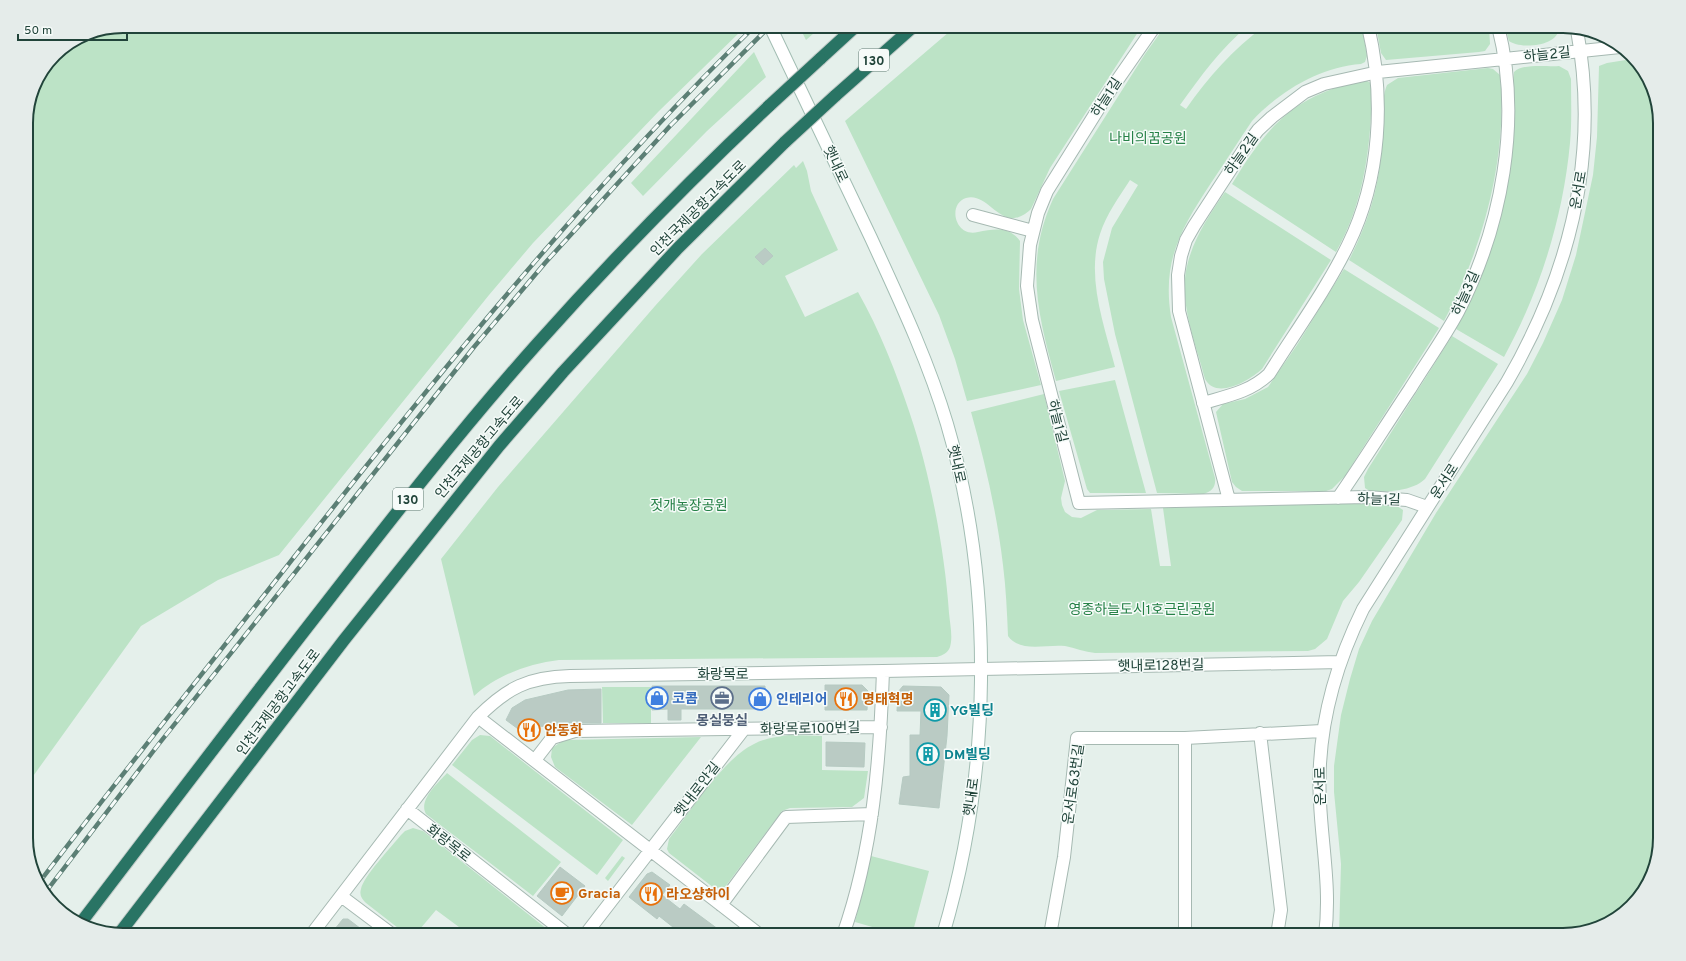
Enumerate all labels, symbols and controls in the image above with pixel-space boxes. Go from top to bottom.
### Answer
scale bar [18,16,127,42]
text: 50 m [24,23,52,39]
street label: 하늘2길 [1523,45,1572,66]
road number: 130 [859,49,889,71]
street label: 하늘1길 [1088,75,1126,121]
park label: 나비의꿈공원 [1109,131,1187,148]
street label: 하늘2길 [1222,131,1263,179]
street label: 햇내로 [819,144,851,186]
street label: 인천국제공항고속도로 [647,157,751,261]
street label: 운서로 [1568,170,1591,211]
street label: 하늘3길 [1449,269,1484,319]
street label: 인천국제공항고속도로 [431,392,528,503]
street label: 하늘1길 [1043,398,1070,445]
street label: 햇내로 [943,444,968,485]
street label: 운서로 [1428,461,1463,503]
road number: 130 [393,488,423,510]
street label: 하늘1길 [1357,491,1401,510]
park label: 젓개농장공원 [650,498,728,515]
park label: 영종하늘도시1호근린공원 [1069,602,1215,619]
street label: 인천국제공항고속도로 [233,646,325,759]
street label: 햇내로128번길 [1118,657,1205,676]
street label: 화랑목로 [697,667,749,684]
shop icon: 코콤 [644,685,670,711]
office icon: 몽실뭉실 [709,685,735,711]
shop icon: 인테리어 [747,686,773,712]
restaurant icon: 명태혁명 [833,686,859,712]
place label: 코콤 [672,691,698,708]
place label: 인테리어 [776,692,828,709]
place label: 명태혁명 [862,692,914,709]
building icon: YG빌딩 [922,697,948,723]
place label: YG빌딩 [950,703,994,720]
place label: 몽실뭉실 [696,713,748,730]
restaurant icon: 안동화 [516,717,542,743]
street label: 화랑목로100번길 [760,720,860,739]
place label: 안동화 [544,723,583,740]
building icon: DM빌딩 [915,741,941,767]
street label: 운서로63번길 [1060,743,1089,826]
place label: DM빌딩 [944,747,991,764]
street label: 햇내로안길 [672,759,725,821]
street label: 운서로 [1313,766,1330,805]
street label: 햇내로 [961,777,984,818]
street label: 화랑목로 [423,822,474,867]
cafe icon: Gracia [549,880,575,906]
restaurant icon: 라오샹하이 [638,881,664,907]
place label: Gracia [578,886,620,903]
place label: 라오샹하이 [666,887,730,904]

